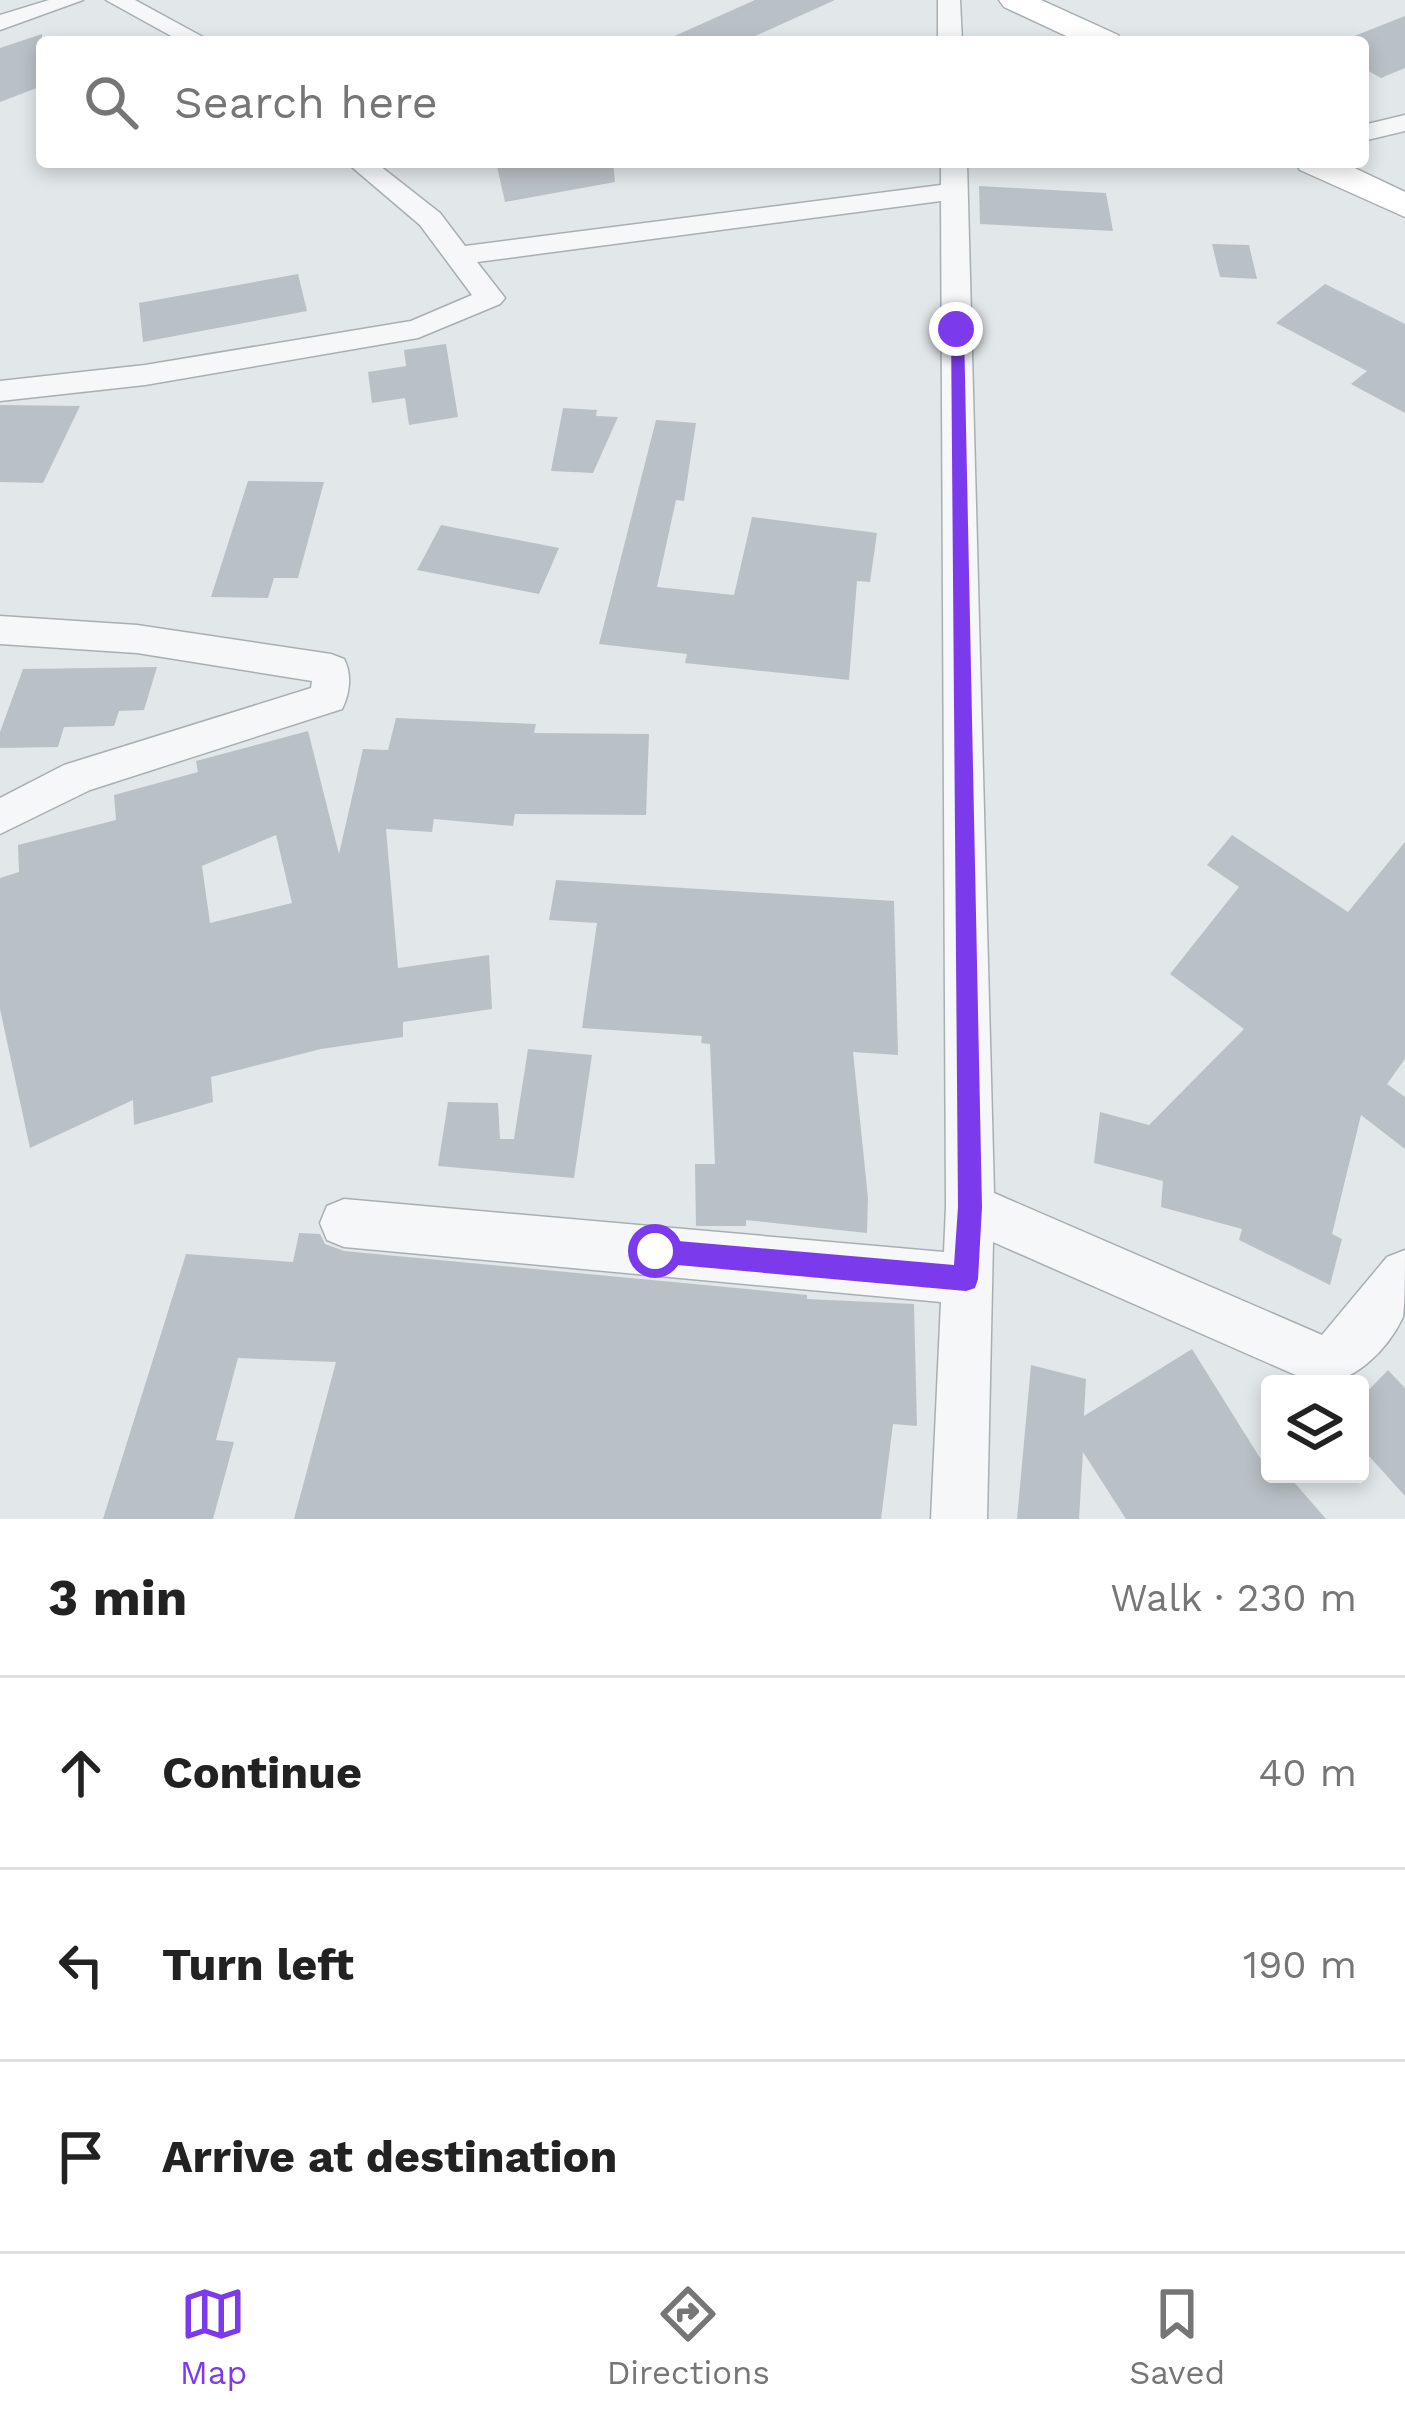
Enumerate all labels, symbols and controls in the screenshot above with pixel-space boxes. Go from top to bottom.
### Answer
search box [36,36,1369,168]
icon: search [78,69,144,135]
text: Search here [174,76,438,129]
route end [929,302,983,356]
route start [628,1224,682,1278]
map controls [1261,1375,1369,1483]
button: layers [1261,1375,1369,1483]
text: 3 min [48,1568,187,1627]
text: Walk · 230 m [1110,1575,1357,1620]
icon: ahead [48,1740,114,1806]
text: Continue [162,1746,362,1799]
text: 40 m [1258,1750,1357,1795]
icon: left [48,1932,114,1998]
text: Turn left [162,1938,354,1991]
text: 190 m [1243,1942,1357,1987]
icon: arrive [48,2124,114,2190]
text: Arrive at destination [162,2130,617,2183]
tab: Map [180,2281,247,2392]
tab: Directions [607,2281,770,2392]
tab: Saved [1129,2281,1225,2392]

